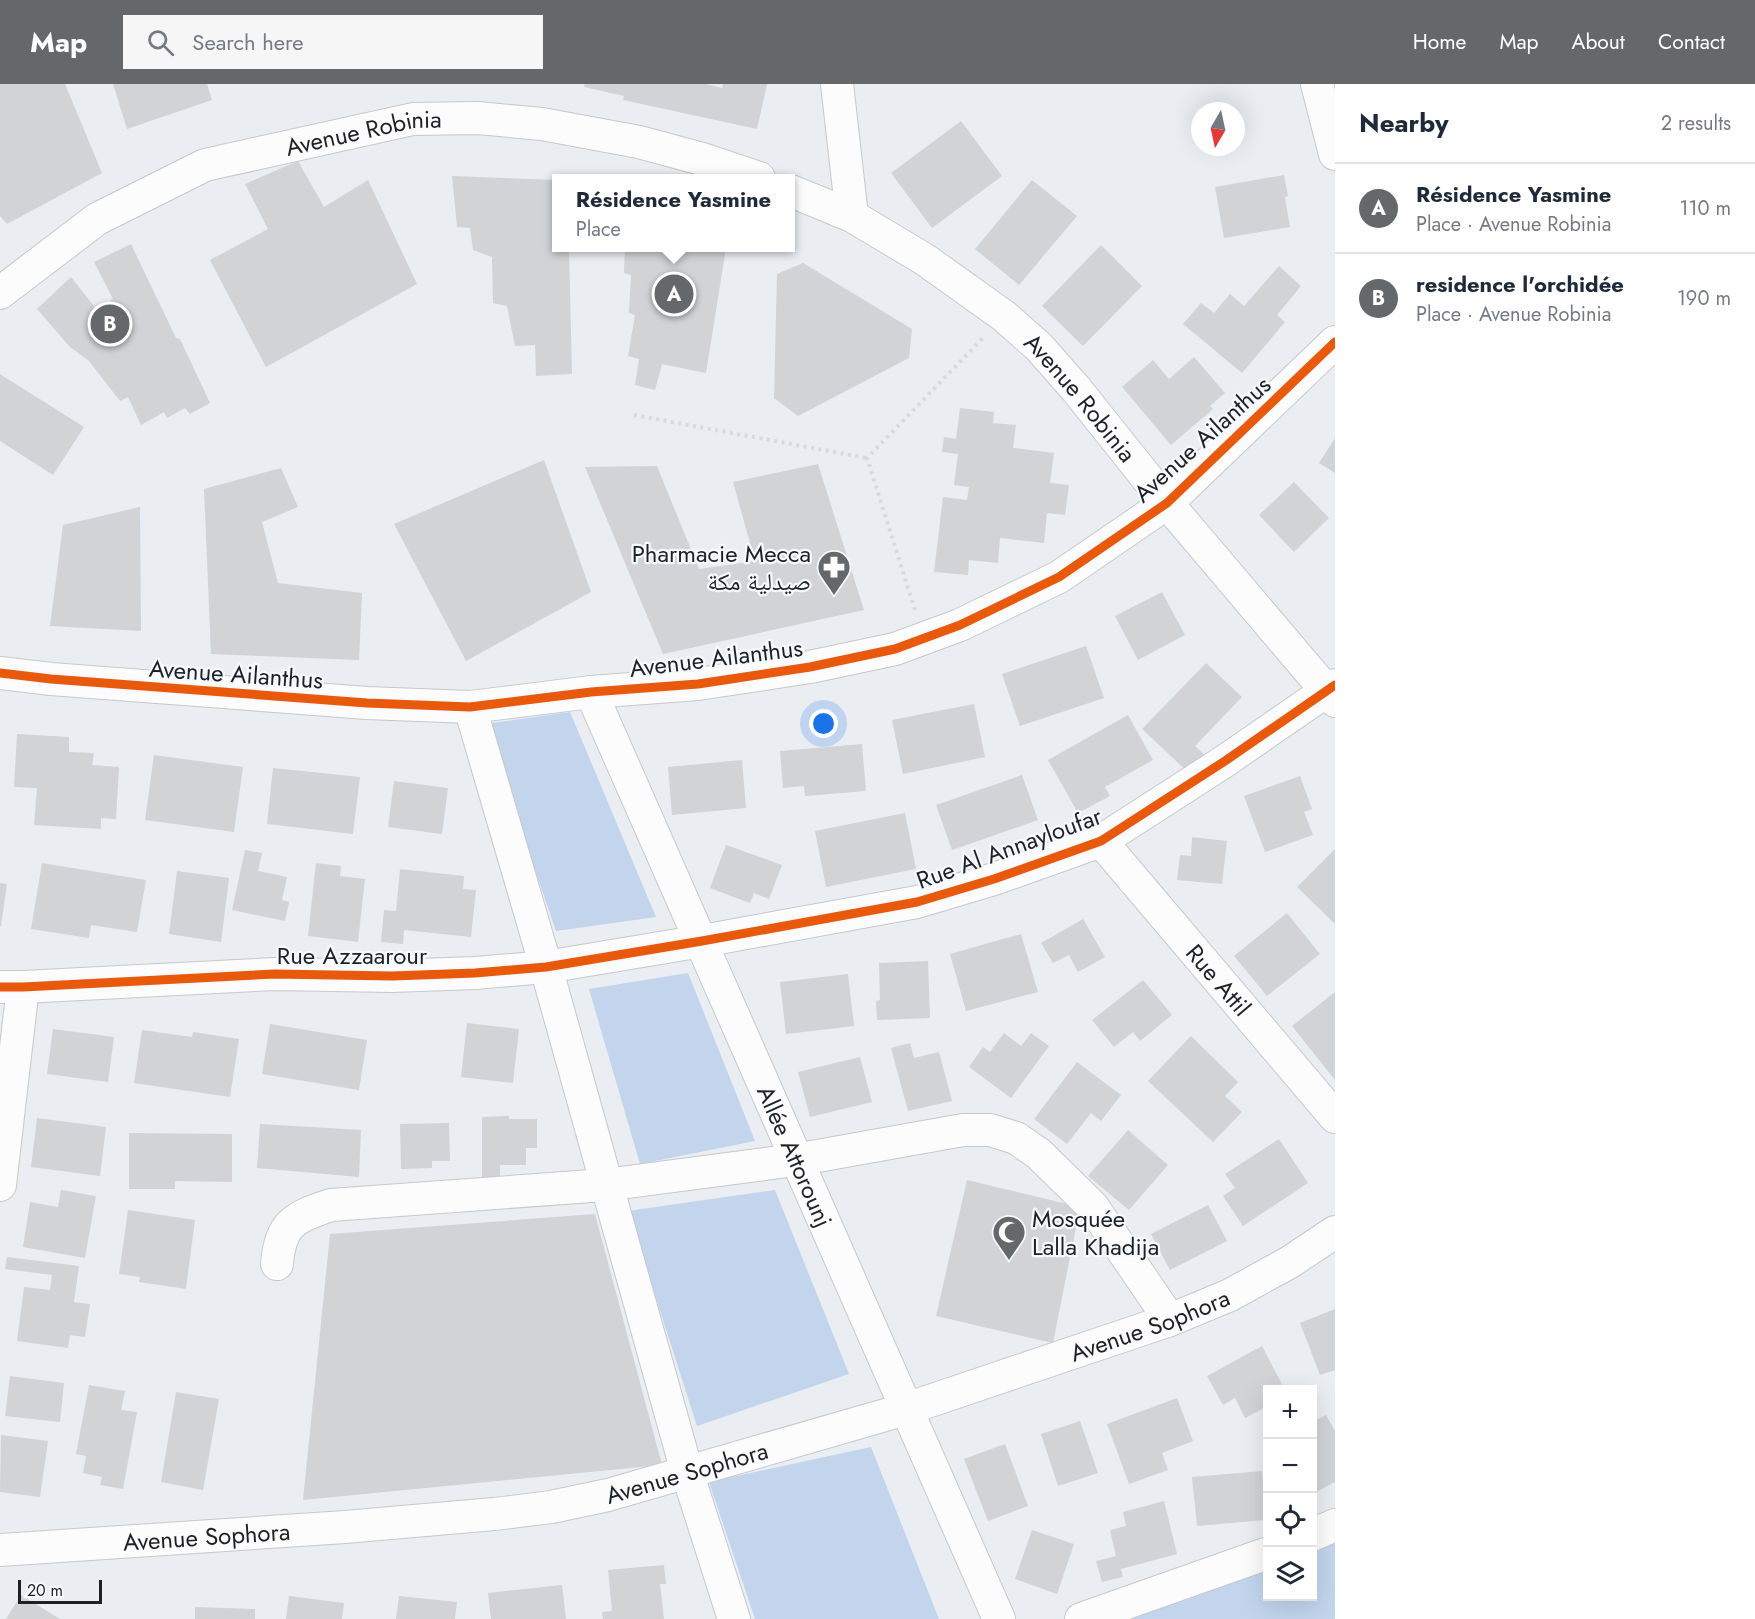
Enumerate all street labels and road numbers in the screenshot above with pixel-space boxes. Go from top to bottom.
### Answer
street label: Avenue Robinia [282,101,442,164]
street label: Avenue Robinia [1017,324,1145,469]
street label: Avenue Ailanthus [1126,368,1278,510]
street label: Avenue Ailanthus [627,630,805,686]
street label: Avenue Ailanthus [148,650,324,698]
street label: Rue Al Annayloufar [911,798,1107,898]
street label: Rue Attil [1178,936,1259,1023]
street label: Rue Azzaarour [277,938,428,973]
street label: Allée Attorounj [749,1080,842,1232]
street label: Avenue Sophora [1065,1280,1235,1370]
street label: Avenue Sophora [601,1432,772,1512]
street label: Avenue Sophora [122,1513,291,1559]

